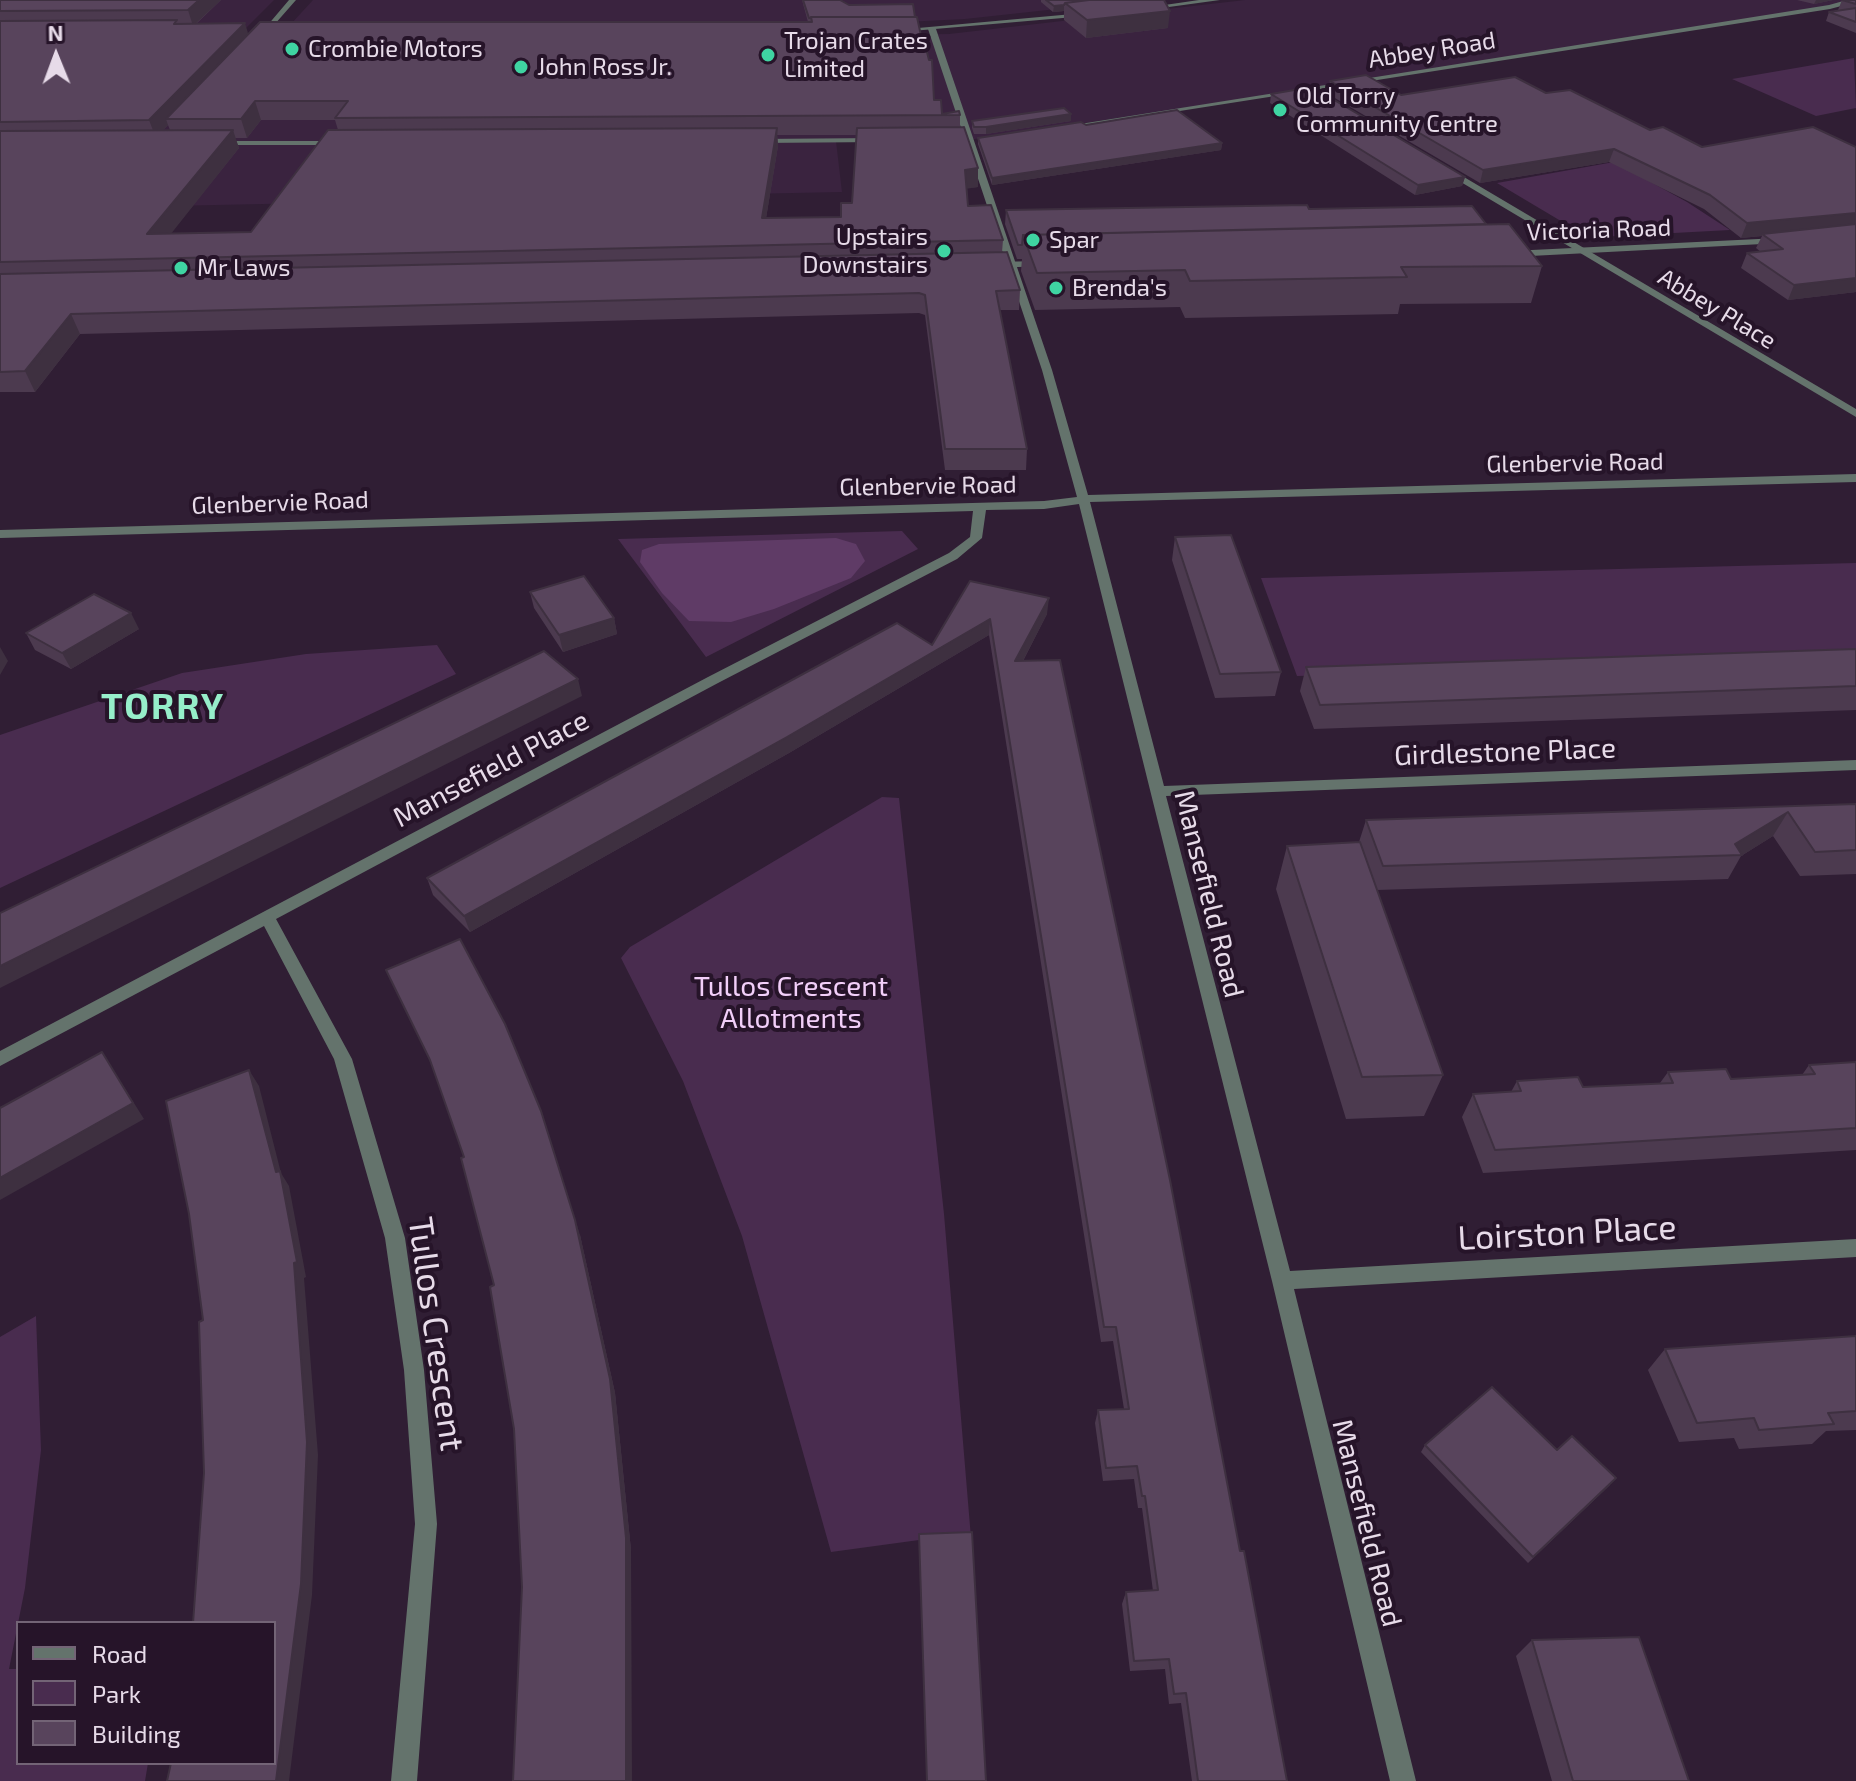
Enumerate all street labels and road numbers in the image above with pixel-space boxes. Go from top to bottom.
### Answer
street label: Abbey Road [1366,26,1498,74]
street label: Victoria Road [1526,213,1672,247]
street label: Abbey Place [1653,263,1781,355]
street label: Glenbervie Road [1486,447,1664,479]
street label: Glenbervie Road [839,470,1017,502]
street label: Glenbervie Road [191,486,369,520]
street label: Mansefield Place [387,703,595,835]
street label: Girdlestone Place [1394,731,1616,773]
street label: Mansefield Road [1167,787,1251,1001]
street label: Loirston Place [1457,1207,1677,1259]
street label: Tullos Crescent [399,1214,473,1454]
street label: Mansefield Road [1325,1416,1409,1630]

